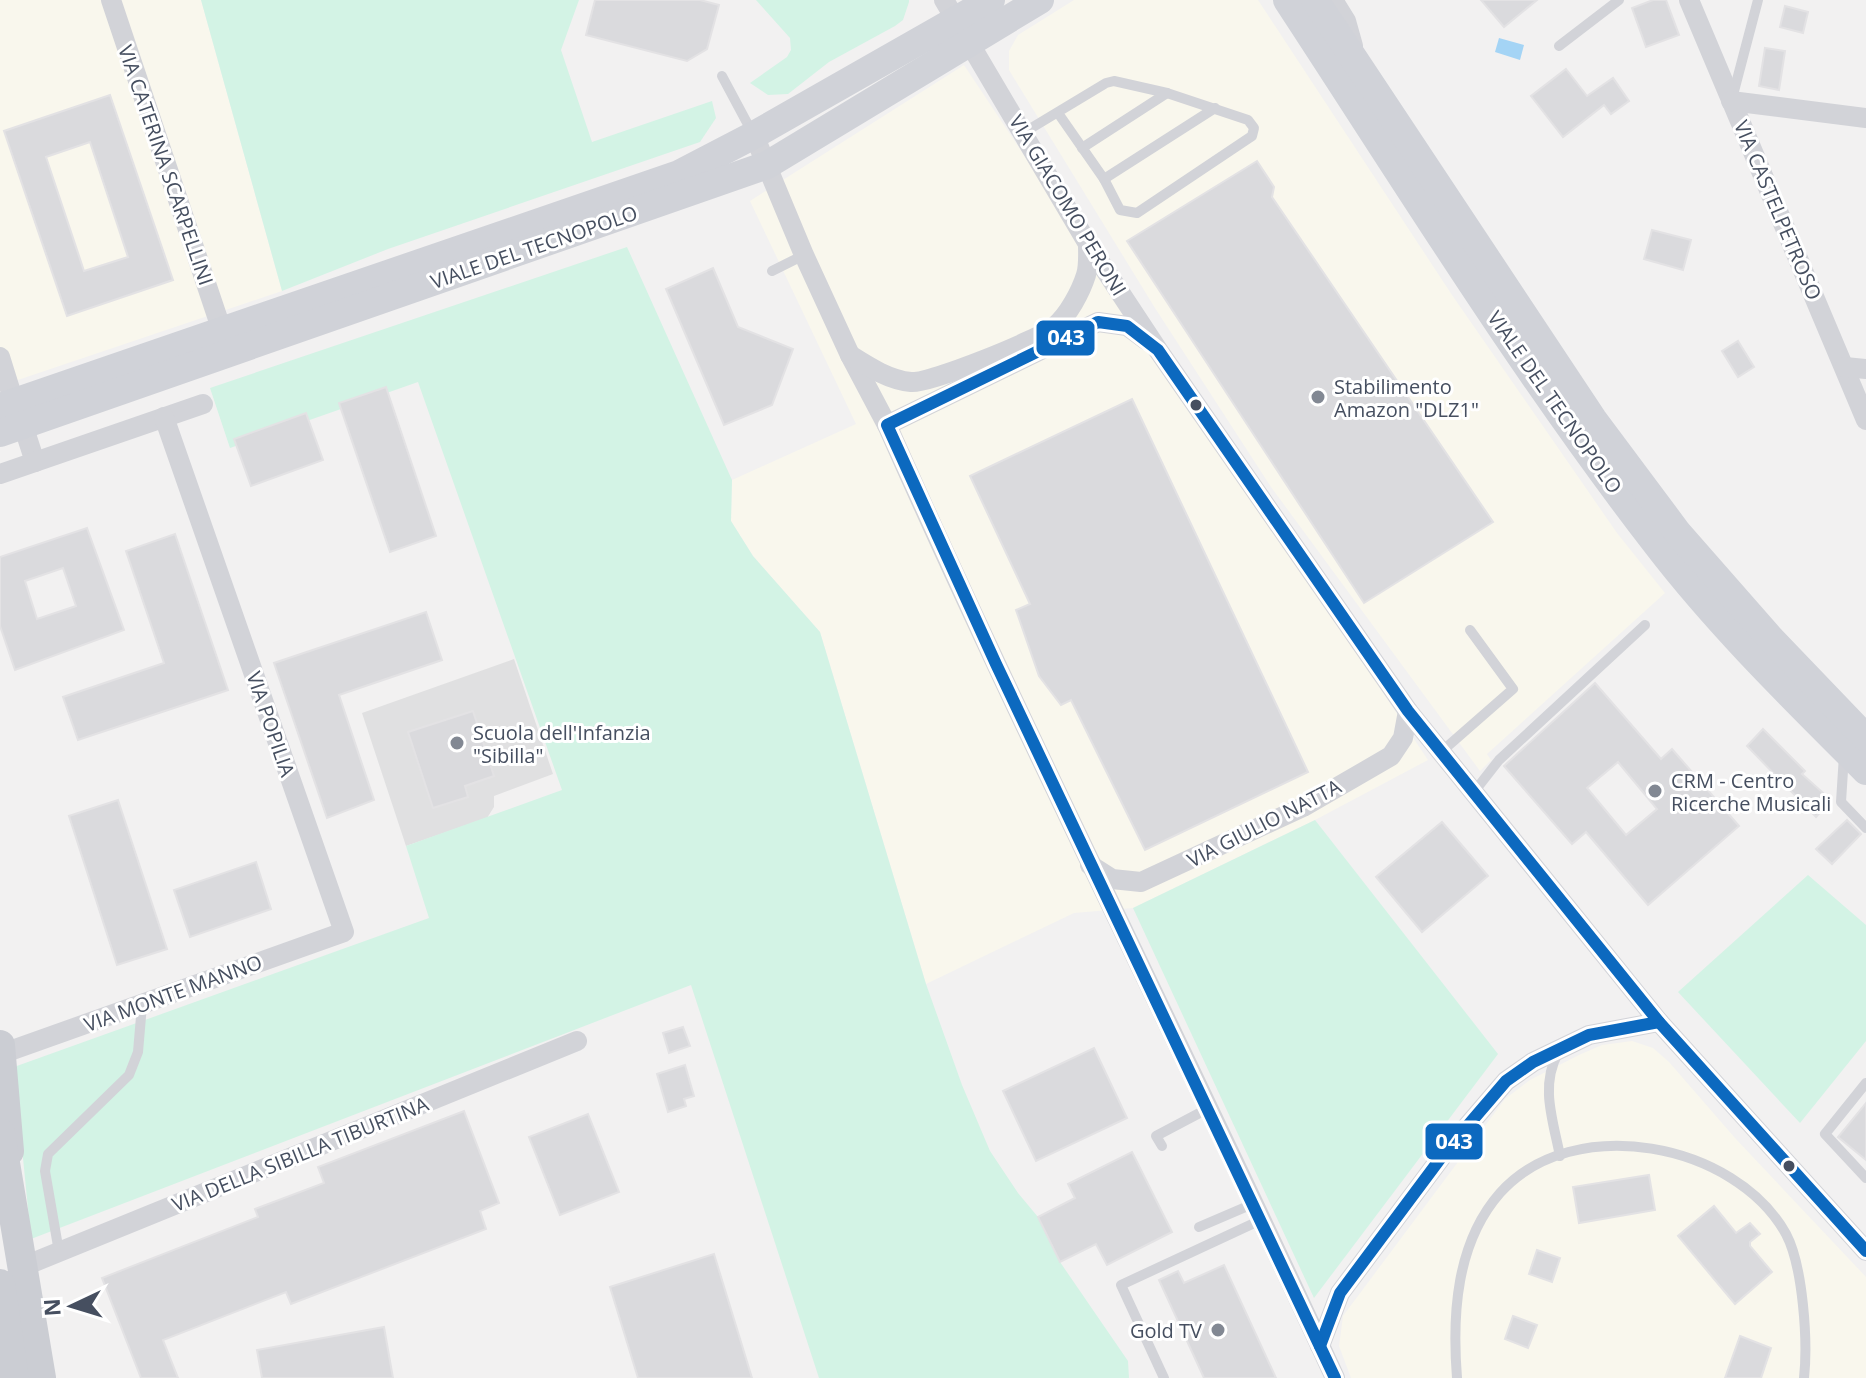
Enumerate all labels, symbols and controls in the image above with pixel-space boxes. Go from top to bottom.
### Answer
street label: VIA CATERINA SCARPELLINI [112,41,220,289]
street label: VIA GIACOMO PERONI [1003,109,1133,301]
street label: VIA CASTELPETROSO [1728,116,1828,304]
street label: VIALE DEL TECNOPOLO [427,199,641,295]
street label: VIALE DEL TECNOPOLO [1482,305,1628,499]
line badge: 043 [1035,319,1096,357]
text: 043 [1047,321,1085,351]
place label: Stabilimento Amazon "DLZ1" [1334,373,1479,423]
marker: Stabilimento Amazon "DLZ1" [1309,388,1327,406]
unlabelled marker [1188,397,1204,413]
street label: VIA POPILIA [240,668,302,780]
place label: Scuola dell'Infanzia "Sibilla" [473,719,651,769]
marker: Scuola dell'Infanzia "Sibilla" [448,734,466,752]
place label: CRM - Centro Ricerche Musicali [1671,767,1831,817]
street label: VIA GIULIO NATTA [1182,772,1346,873]
marker: CRM - Centro Ricerche Musicali [1646,782,1664,800]
street label: VIA MONTE MANNO [80,948,266,1038]
street label: VIA DELLA SIBILLA TIBURTINA [168,1090,433,1218]
line badge: 043 [1424,1122,1484,1161]
text: 043 [1435,1125,1473,1155]
unlabelled marker [1781,1158,1797,1174]
north arrow [32,1266,112,1346]
text: N [35,1297,67,1317]
place label: Gold TV [1130,1317,1202,1344]
marker: Gold TV [1209,1321,1227,1339]

